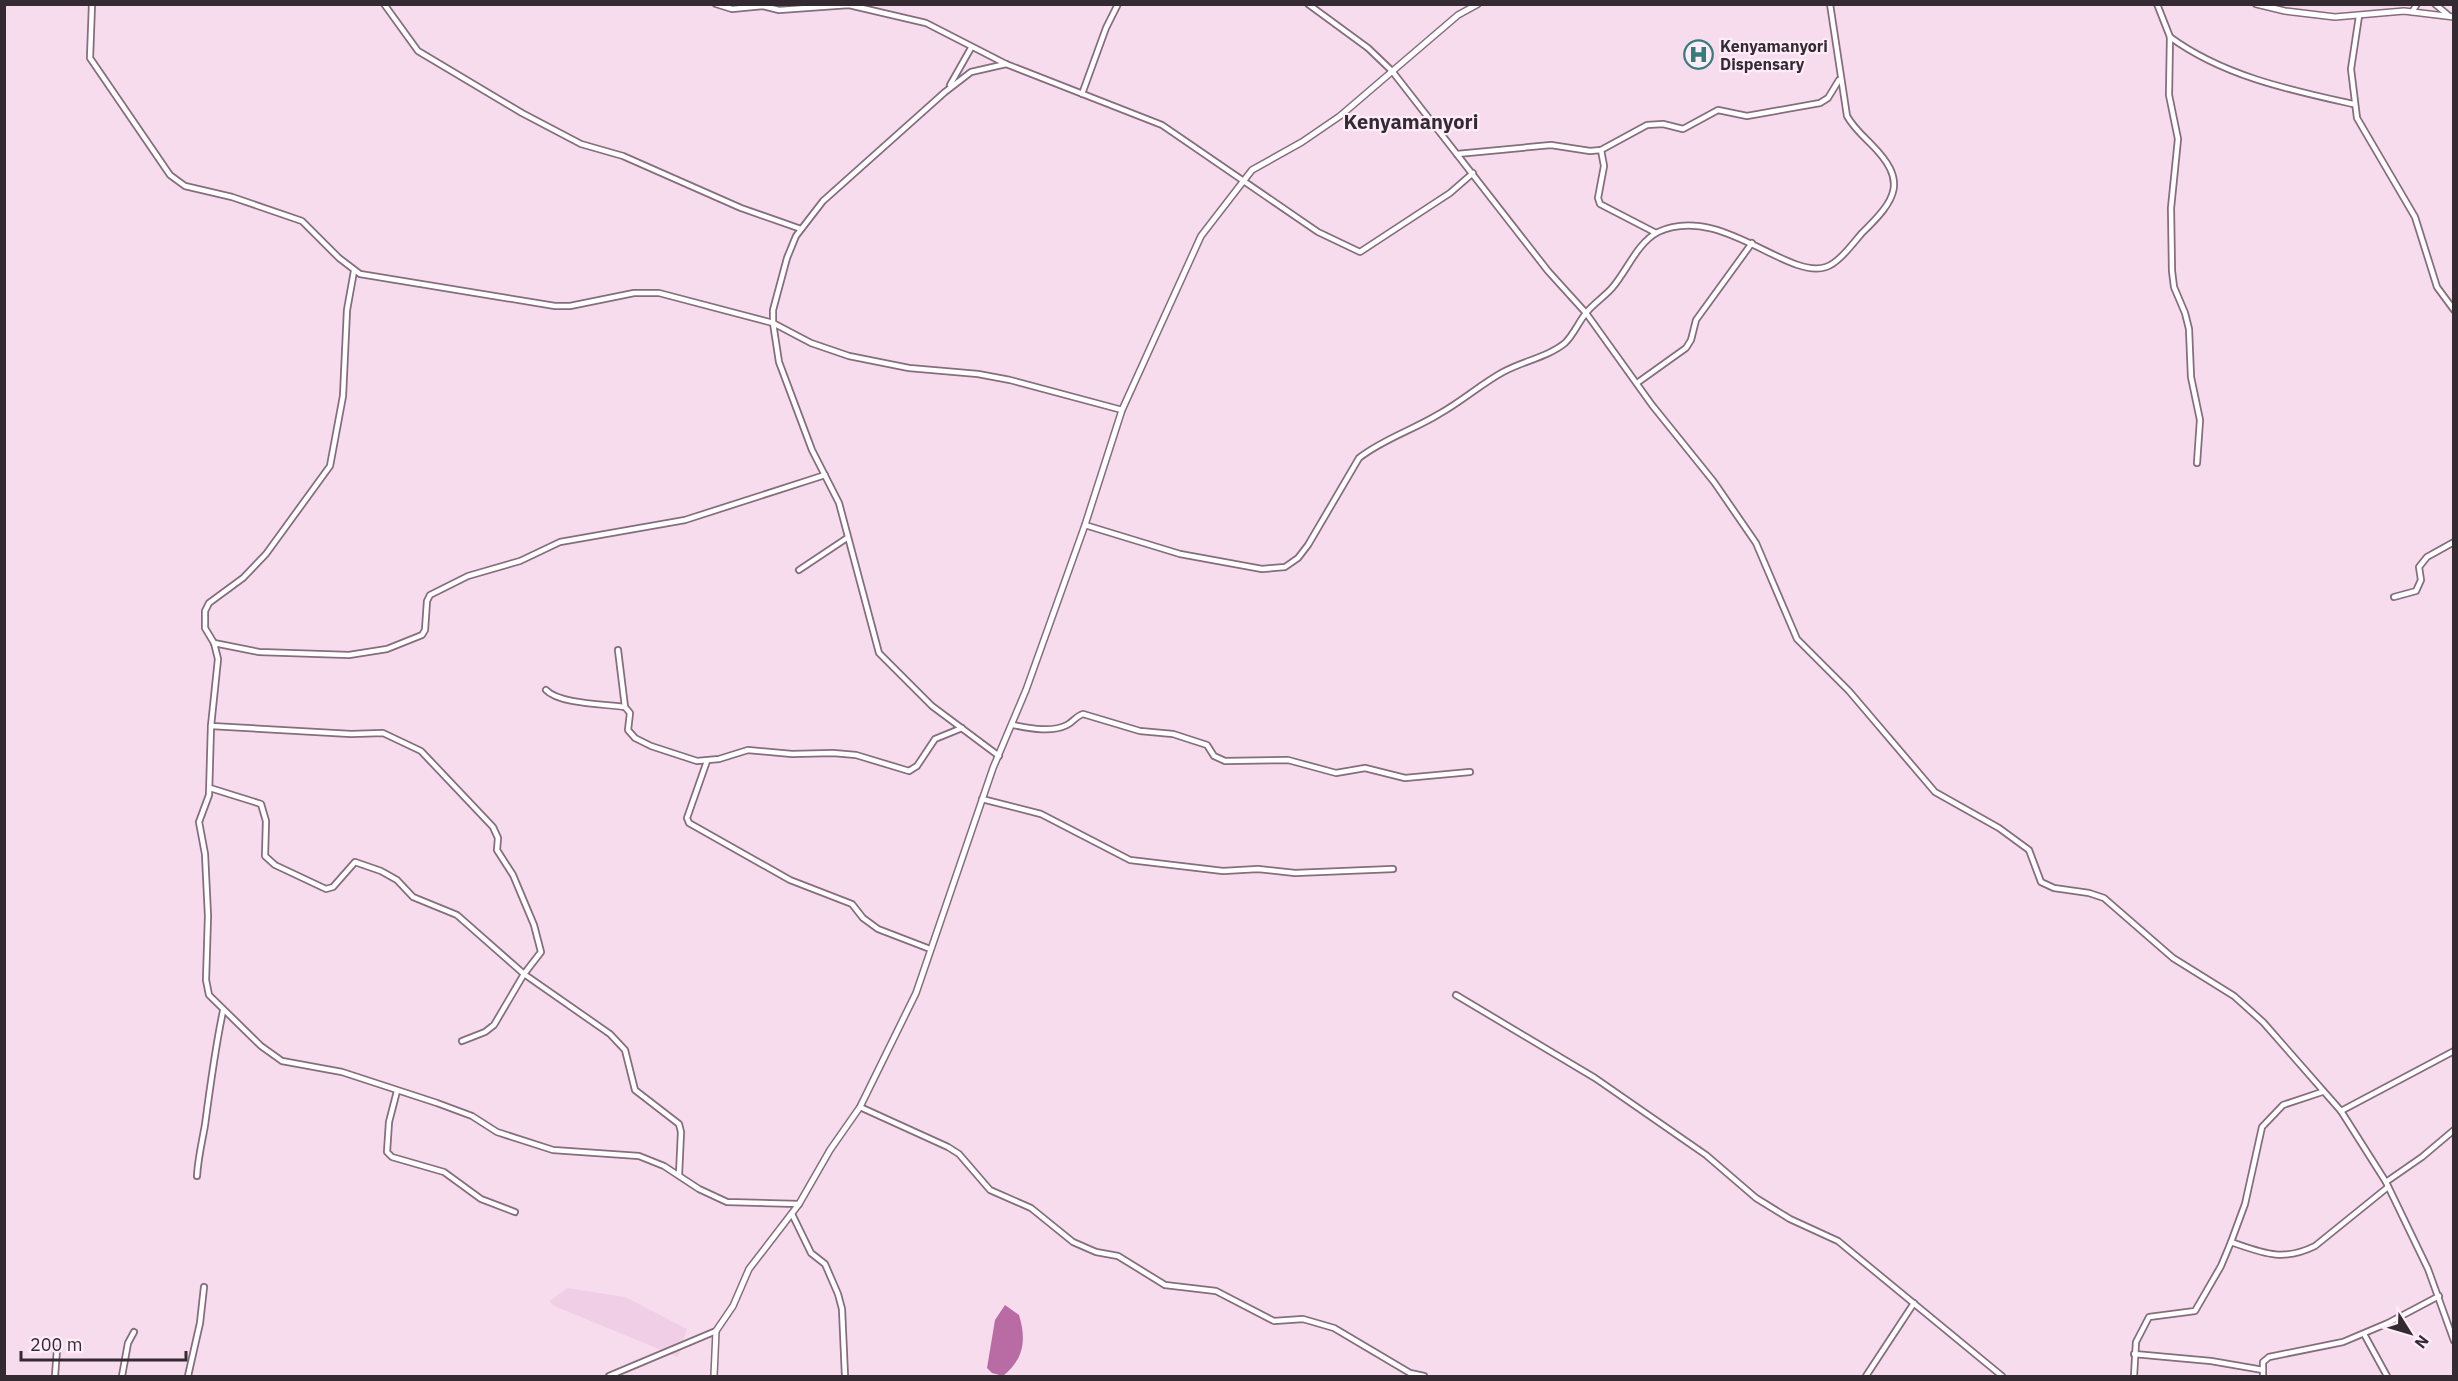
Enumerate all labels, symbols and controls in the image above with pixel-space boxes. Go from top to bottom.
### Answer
place label: Kenyamanyori Dispensary [1720,36,1828,74]
hospital icon: Kenyamanyori Dispensary [1683,39,1715,71]
district label: Kenyamanyori [1344,108,1478,135]
north arrow [2380,1303,2440,1363]
scale bar [21,1324,186,1362]
text: N [2411,1331,2433,1353]
text: 200 m [30,1333,82,1356]

